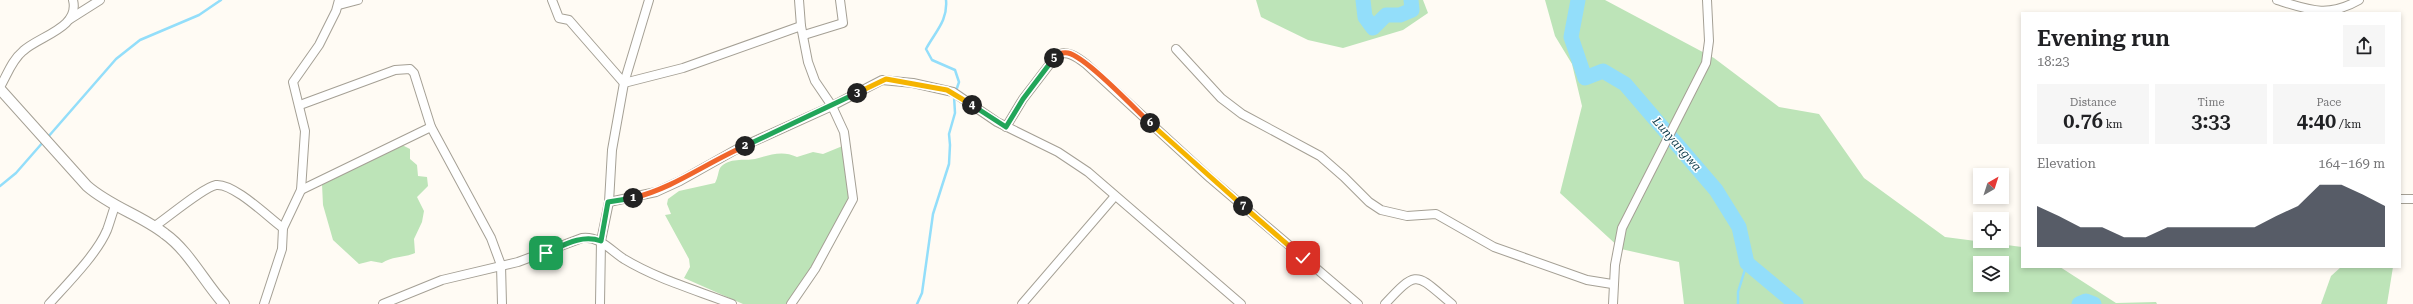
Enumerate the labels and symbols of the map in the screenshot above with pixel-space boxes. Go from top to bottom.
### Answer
pin: 5 [1044,48,1064,68]
pin: 3 [847,83,867,103]
pin: 4 [962,95,982,115]
pin: 6 [1140,113,1160,133]
water label: Lunyangwa [1649,113,1704,174]
pin: 2 [735,136,755,156]
north arrow [1973,168,2009,204]
pin: 1 [623,188,643,208]
pin: 7 [1233,196,1253,216]
pin [529,236,563,270]
pin [1286,241,1320,275]

